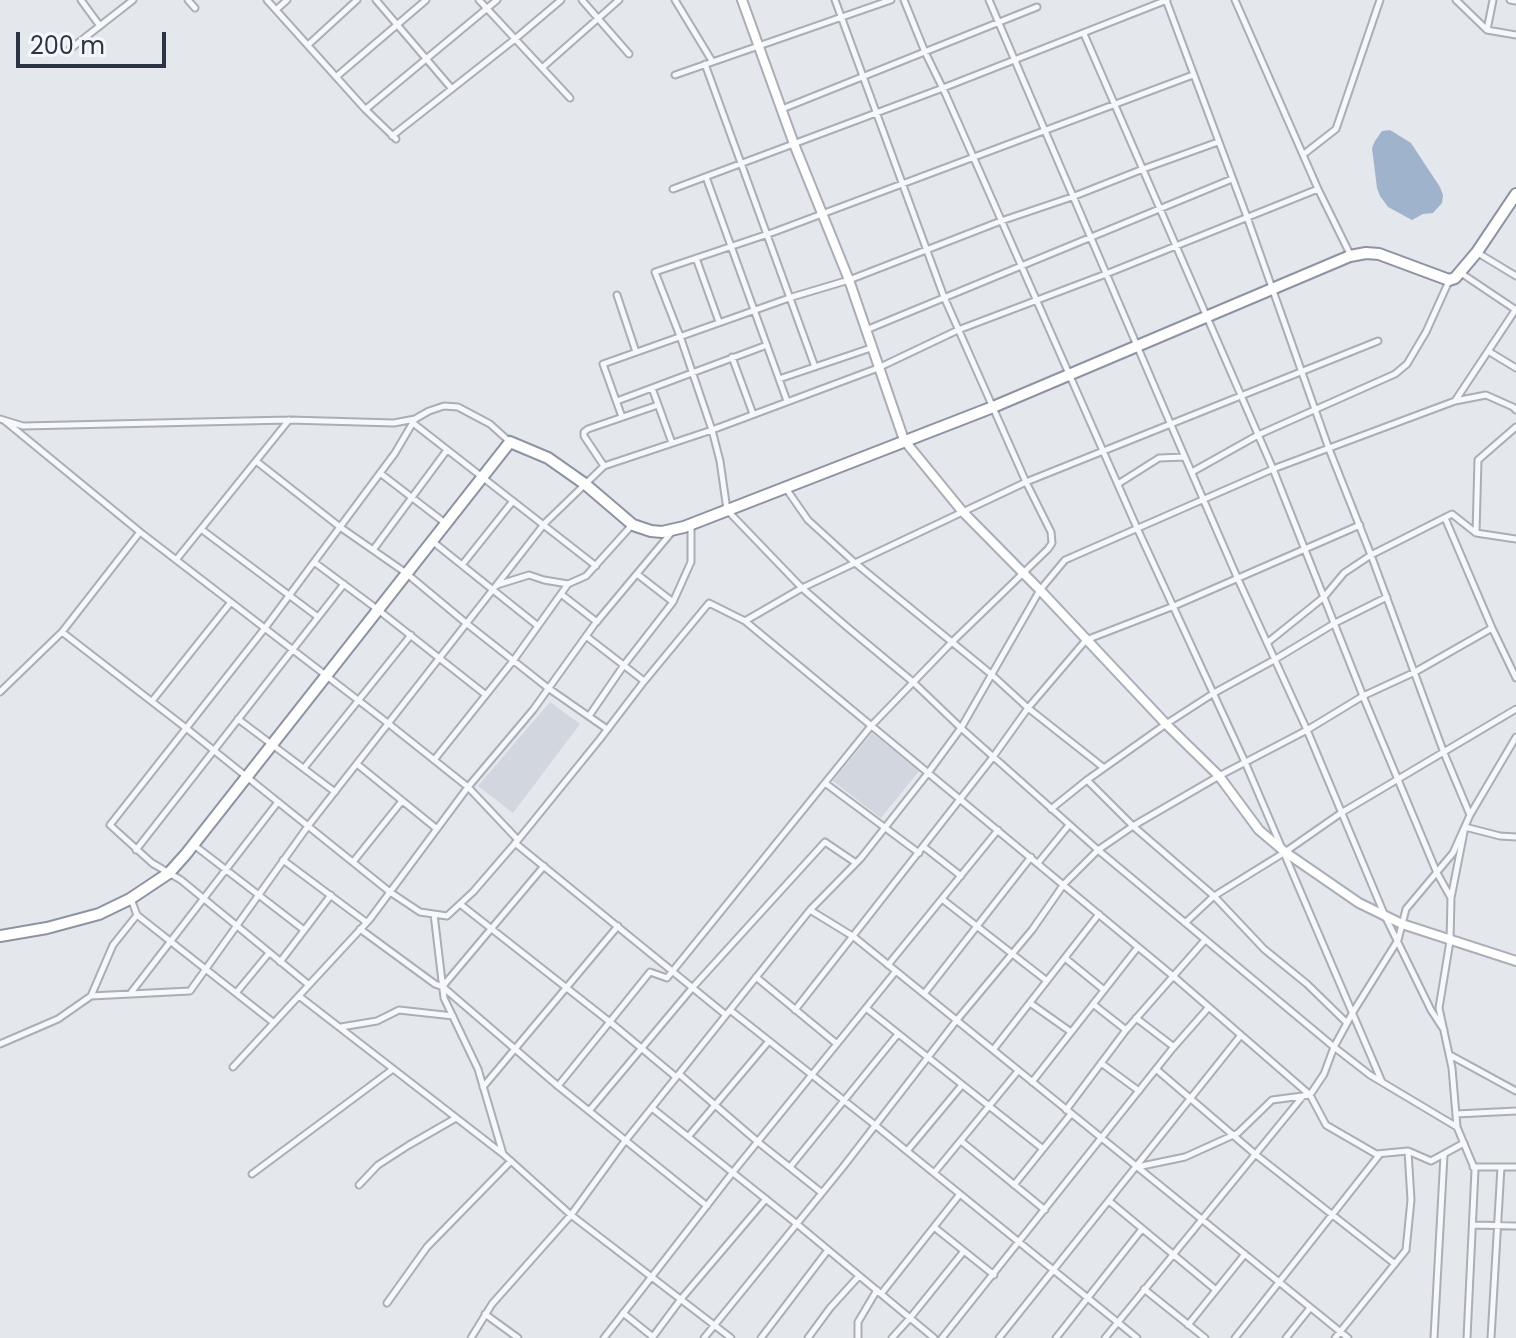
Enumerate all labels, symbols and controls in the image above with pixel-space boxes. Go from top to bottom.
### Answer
scale bar [20,16,170,66]
text: 200 m [30,29,105,62]

